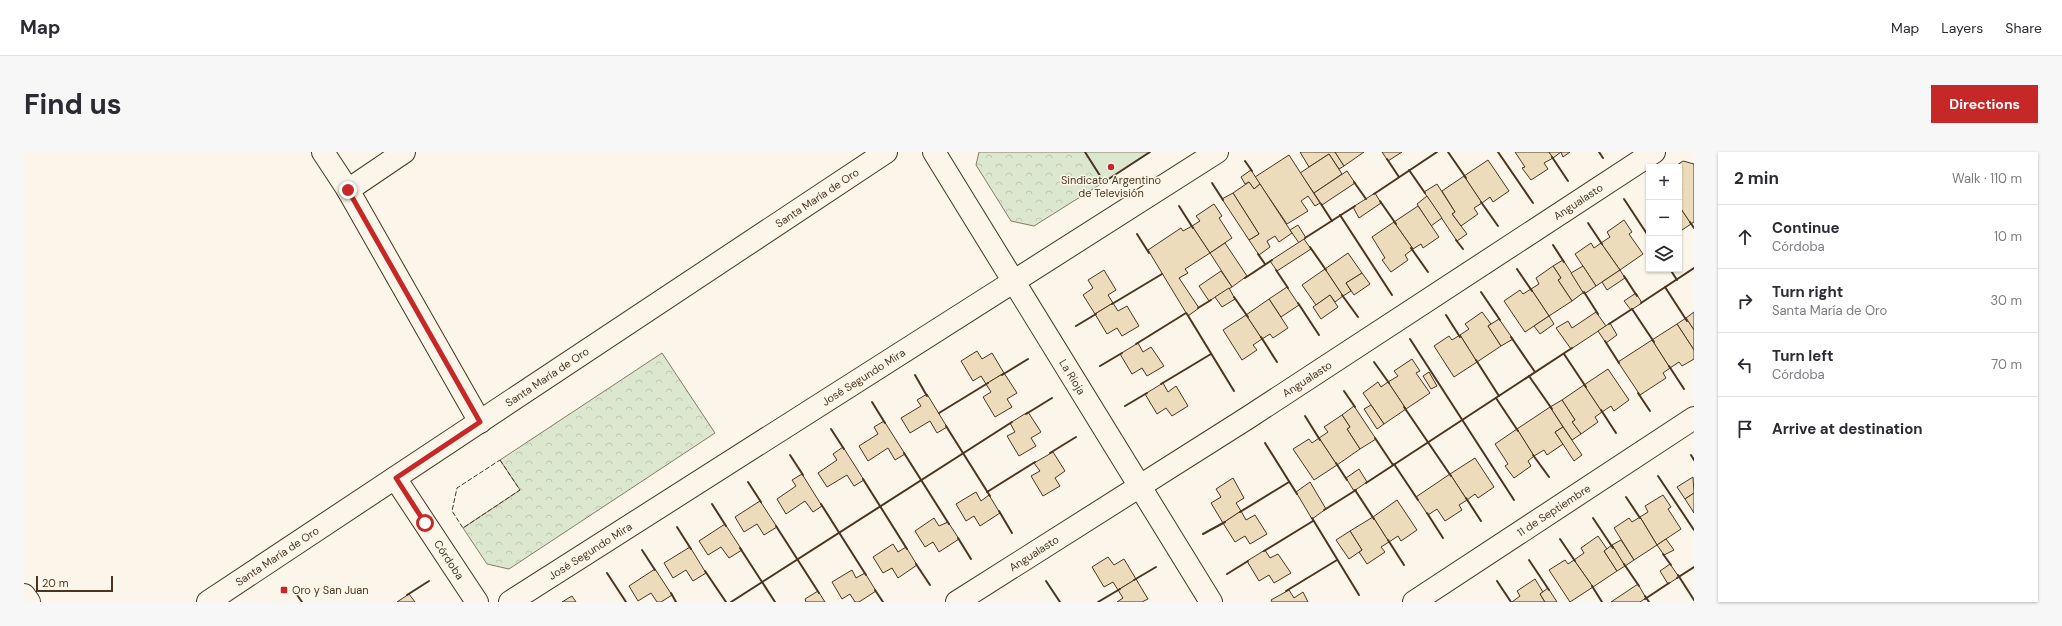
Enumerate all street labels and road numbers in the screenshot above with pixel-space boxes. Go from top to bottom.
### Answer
street label: Santa María de Oro [773,165,862,231]
street label: Angualasto [1551,180,1606,223]
street label: Santa María de Oro [503,344,592,410]
street label: José Segundo Mira [819,345,908,409]
street label: La Rioja [1056,356,1089,397]
street label: Angualasto [1280,358,1334,400]
street label: 11 de Septiembre [1514,481,1593,540]
street label: José Segundo Mira [546,519,635,583]
street label: Santa María de Oro [233,523,322,589]
street label: Angualasto [1006,532,1061,574]
street label: Córdoba [431,537,467,582]

